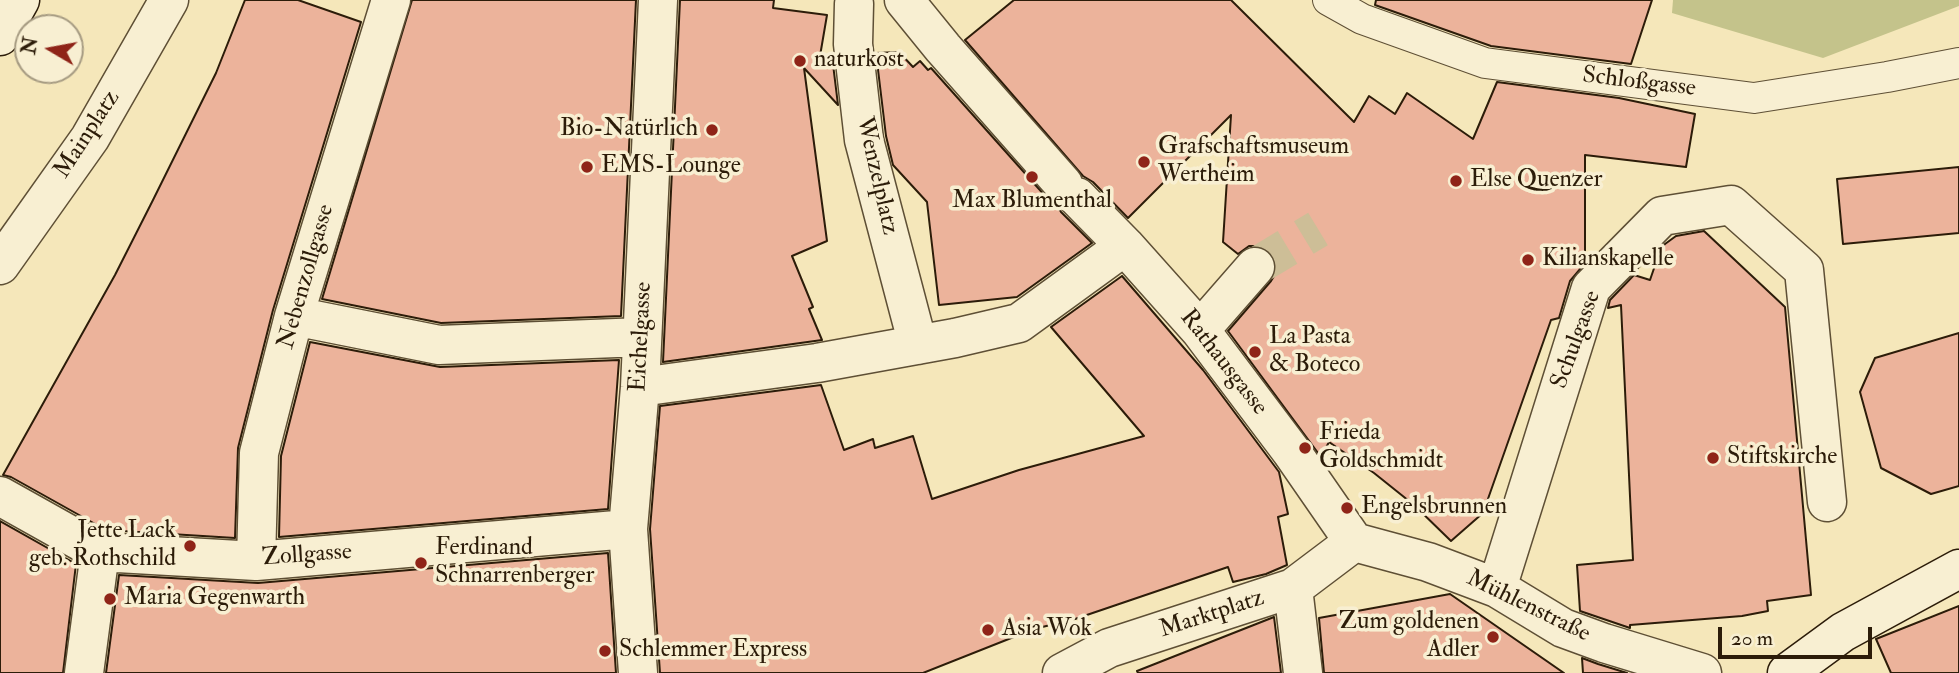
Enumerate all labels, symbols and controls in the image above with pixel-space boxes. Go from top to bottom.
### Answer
north arrow [14,14,84,84]
text: N [17,35,44,56]
place label: naturkost [814,47,904,75]
marker: naturkost [792,53,808,69]
street label: Schloßgasse [1581,62,1697,104]
street label: Mainplatz [49,86,127,184]
street label: Wenzelplatz [848,114,904,238]
place label: Bio-Natürlich [560,116,698,144]
marker: Bio-Natürlich [704,122,720,138]
place label: Grafschaftsmuseum Wertheim [1158,134,1349,190]
place label: EMS-Lounge [601,153,741,181]
marker: Grafschaftsmuseum Wertheim [1136,154,1152,170]
marker: EMS-Lounge [579,159,595,175]
place label: Else Quenzer [1470,167,1602,195]
marker: Max Blumenthal [1024,169,1040,185]
marker: Else Quenzer [1448,173,1464,189]
place label: Max Blumenthal [952,188,1112,216]
street label: Nebenzollgasse [273,202,341,352]
place label: Kilianskapelle [1542,246,1674,274]
marker: Kilianskapelle [1520,252,1536,268]
street label: Eichelgasse [625,281,659,393]
street label: Schulgasse [1546,287,1608,393]
street label: Rathausgasse [1173,304,1273,422]
place label: La Pasta & Boteco [1269,324,1360,380]
marker: La Pasta & Boteco [1247,344,1263,360]
place label: Frieda Goldschmidt [1319,420,1443,476]
marker: Frieda Goldschmidt [1297,440,1313,456]
place label: Stiftskirche [1727,444,1837,472]
marker: Stiftskirche [1705,450,1721,466]
place label: Engelsbrunnen [1361,494,1507,522]
marker: Engelsbrunnen [1339,500,1355,516]
place label: Jette Lack geb. Rothschild [29,518,176,574]
place label: Ferdinand Schnarrenberger [435,535,594,591]
marker: Jette Lack geb. Rothschild [182,538,198,554]
street label: Zollgasse [261,538,353,574]
marker: Ferdinand Schnarrenberger [413,555,429,571]
street label: Mühlenstraße [1461,565,1595,649]
place label: Maria Gegenwarth [124,585,305,613]
street label: Marktplatz [1156,585,1268,645]
marker: Maria Gegenwarth [102,591,118,607]
place label: Zum goldenen Adler [1339,609,1479,665]
scale bar [1721,614,1875,658]
place label: Asia Wok [1002,616,1092,644]
marker: Asia Wok [980,622,996,638]
text: 20 m [1731,625,1773,652]
marker: Zum goldenen Adler [1485,629,1501,645]
place label: Schlemmer Express [619,637,807,665]
marker: Schlemmer Express [597,643,613,659]

